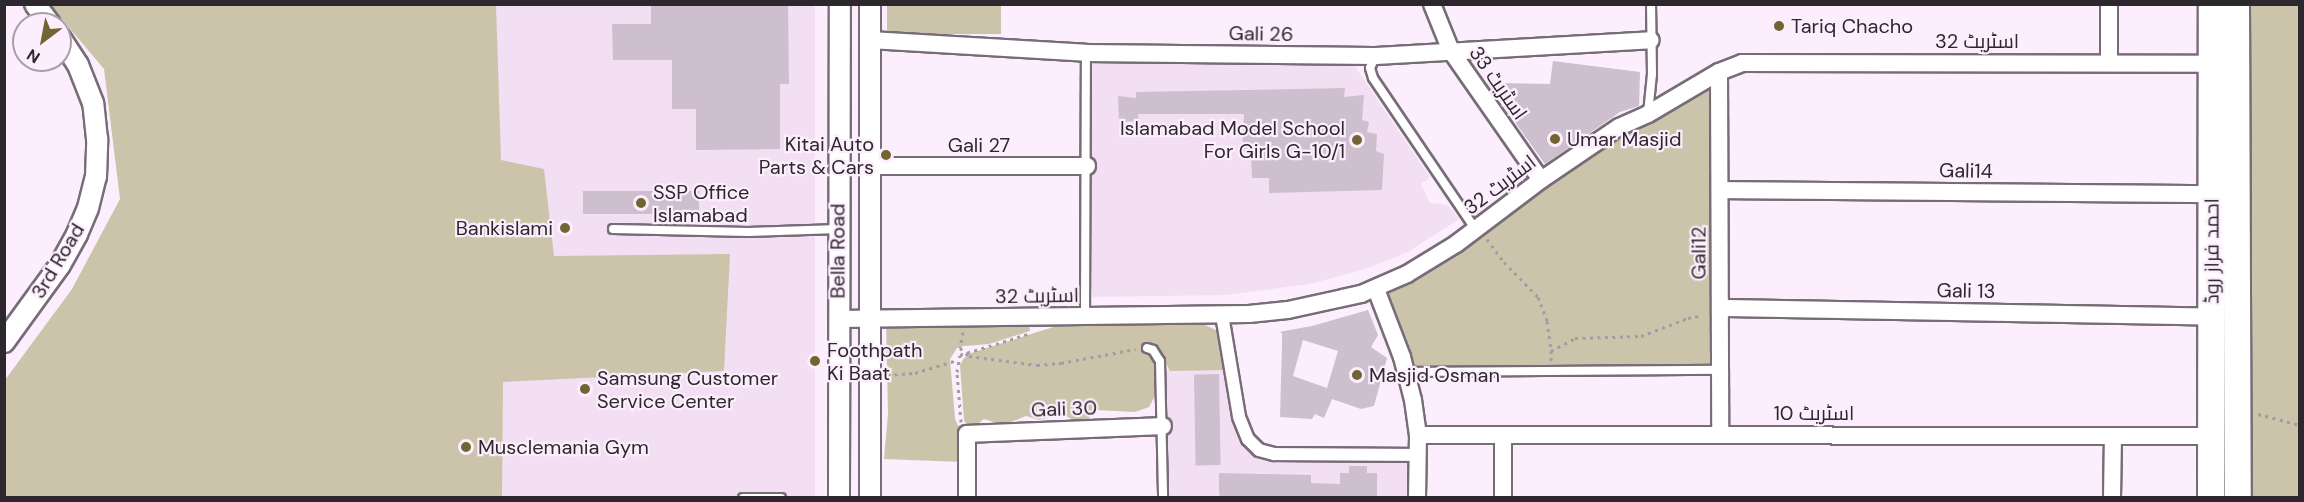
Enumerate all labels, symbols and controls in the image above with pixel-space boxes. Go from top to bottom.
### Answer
north arrow [12,12,72,72]
place label: Tariq Chacho [1791,14,1913,38]
marker: Tariq Chacho [1772,19,1786,33]
street label: Gali 26 [1228,21,1294,47]
street label: اسٹریٹ 32 [1935,29,2019,53]
street label: اسٹریٹ 33 [1464,42,1532,124]
text: N [23,44,44,68]
place label: Islamabad Model School For Girls G-10/1 [1120,116,1345,163]
place label: Umar Masjid [1567,127,1681,151]
place label: Kitai Auto Parts & Cars [759,132,874,179]
marker: Umar Masjid [1548,132,1562,146]
street label: Gali 27 [948,133,1010,157]
marker: Islamabad Model School For Girls G-10/1 [1350,133,1364,147]
marker: Kitai Auto Parts & Cars [879,148,893,162]
street label: اسٹریٹ 32 [1459,150,1541,220]
street label: Gali14 [1939,159,1993,183]
place label: SSP Office Islamabad [653,180,749,227]
marker: SSP Office Islamabad [634,196,648,210]
street label: احمد فراز روڈ [2200,198,2224,304]
street label: Bella Road [826,203,850,299]
place label: Bankislami [456,216,553,240]
street label: 3rd Road [26,219,90,303]
marker: Bankislami [558,221,572,235]
street label: Gali12 [1687,226,1711,280]
street label: Gali 13 [1936,278,1996,304]
street label: اسٹریٹ 32 [995,283,1079,309]
place label: Foothpath Ki Baat [827,338,922,385]
marker: Foothpath Ki Baat [808,354,822,368]
place label: Masjid Osman [1369,363,1500,387]
place label: Samsung Customer Service Center [597,366,778,413]
marker: Masjid Osman [1350,368,1364,382]
marker: Samsung Customer Service Center [578,382,592,396]
street label: Gali 30 [1031,396,1097,422]
street label: اسٹریٹ 10 [1774,401,1854,425]
place label: Musclemania Gym [478,435,649,459]
marker: Musclemania Gym [459,440,473,454]

